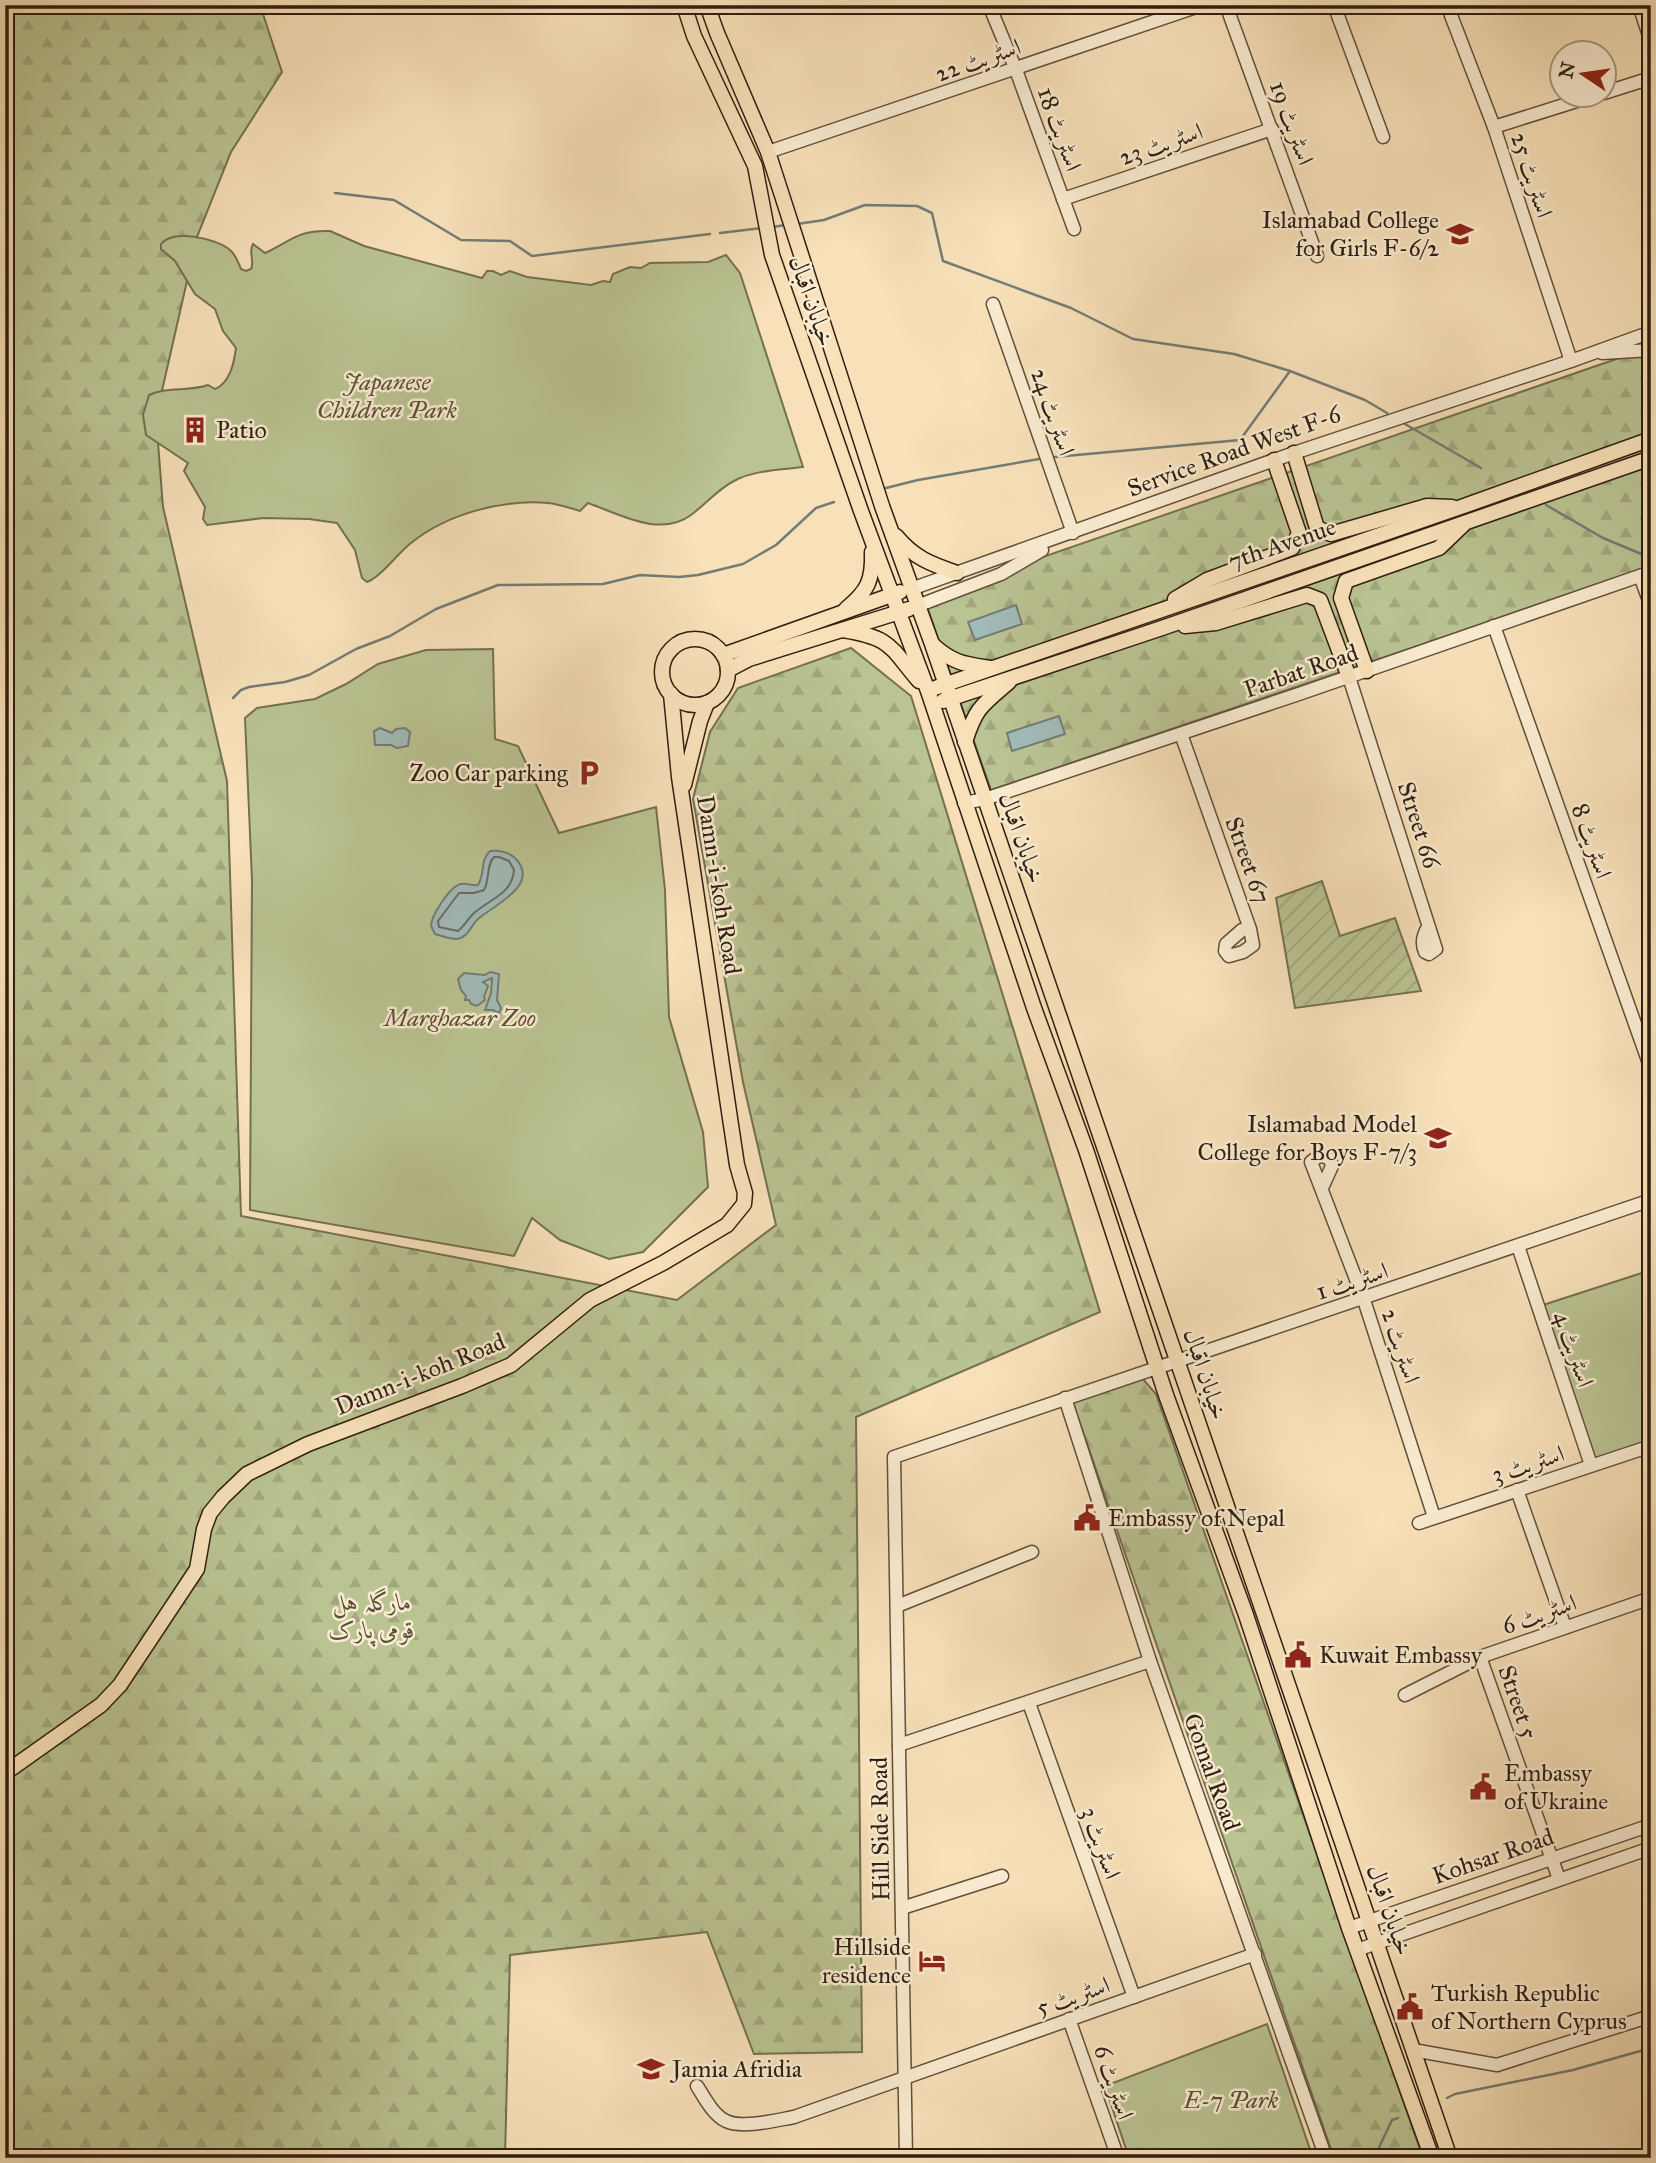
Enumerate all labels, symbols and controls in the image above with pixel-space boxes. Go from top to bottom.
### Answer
street label: اسٹریٹ 22 [931,31,1025,89]
north arrow [1548,38,1618,108]
text: N [1554,60,1580,81]
street label: اسٹریٹ 19 [1263,77,1321,169]
street label: اسٹریٹ 18 [1031,83,1089,175]
street label: اسٹریٹ 23 [1115,116,1207,172]
street label: اسٹریٹ 25 [1504,129,1560,221]
place label: Islamabad College for Girls F-6/2 [1262,205,1439,263]
school or university icon: Islamabad College for Girls F-6/2 [1445,219,1475,249]
street label: خیابان اقبال [782,252,842,350]
street label: اسٹریٹ 24 [1024,365,1082,459]
park label: Japanese Children Park [317,367,457,425]
street label: Service Road West F-6 [1123,398,1345,504]
building icon: Patio [180,415,210,445]
place label: Patio [216,415,267,445]
street label: 7th Avenue [1224,512,1340,576]
street label: Parbat Road [1240,637,1362,705]
place label: Zoo Car parking [410,758,569,788]
parking icon: Zoo Car parking [574,758,604,788]
street label: Street 66 [1391,778,1447,873]
street label: خیابان اقبال [992,789,1052,887]
street label: Damn-i-koh Road [690,793,748,977]
street label: اسٹریٹ 8 [1565,799,1619,883]
street label: Street 67 [1219,813,1277,907]
park label: Marghazar Zoo [382,1003,536,1033]
place label: Islamabad Model College for Boys F-7/3 [1198,1109,1418,1167]
school or university icon: Islamabad Model College for Boys F-7/3 [1423,1123,1453,1153]
street label: اسٹریٹ 1 [1312,1255,1392,1307]
street label: اسٹریٹ 2 [1375,1305,1427,1387]
street label: اسٹریٹ 4 [1547,1307,1601,1391]
street label: خیابان اقبال [1177,1325,1235,1423]
street label: Damn-i-koh Road [330,1326,510,1422]
street label: اسٹریٹ 3 [1488,1438,1568,1490]
public building icon: Embassy of Nepal [1072,1503,1102,1533]
place label: Embassy of Nepal [1108,1503,1286,1533]
park label: مارگلہ ہل قومی پارک [329,1587,415,1647]
street label: اسٹریٹ 6 [1498,1587,1580,1641]
public building icon: Kuwait Embassy [1283,1640,1313,1670]
place label: Kuwait Embassy [1319,1640,1483,1670]
street label: Street 5 [1491,1661,1545,1743]
street label: Gomal Road [1177,1709,1247,1835]
street label: Hill Side Road [864,1757,896,1901]
place label: Embassy of Ukraine [1504,1758,1608,1816]
public building icon: Embassy of Ukraine [1468,1772,1498,1802]
street label: اسٹریٹ 3 [1074,1803,1128,1883]
street label: Kohsar Road [1428,1821,1558,1891]
street label: خیابان اقبال [1360,1861,1420,1959]
place label: Hillside residence [822,1932,911,1990]
hotel icon: Hillside residence [917,1946,947,1976]
street label: اسٹریٹ 5 [1032,1969,1114,2023]
place label: Turkish Republic of Northern Cyprus [1431,1978,1627,2036]
public building icon: Turkish Republic of Northern Cyprus [1395,1992,1425,2022]
street label: اسٹریٹ 6 [1087,2041,1141,2123]
school or university icon: Jamia Afridia [636,2054,666,2084]
place label: Jamia Afridia [669,2054,803,2084]
park label: E-7 Park [1183,2085,1279,2115]

